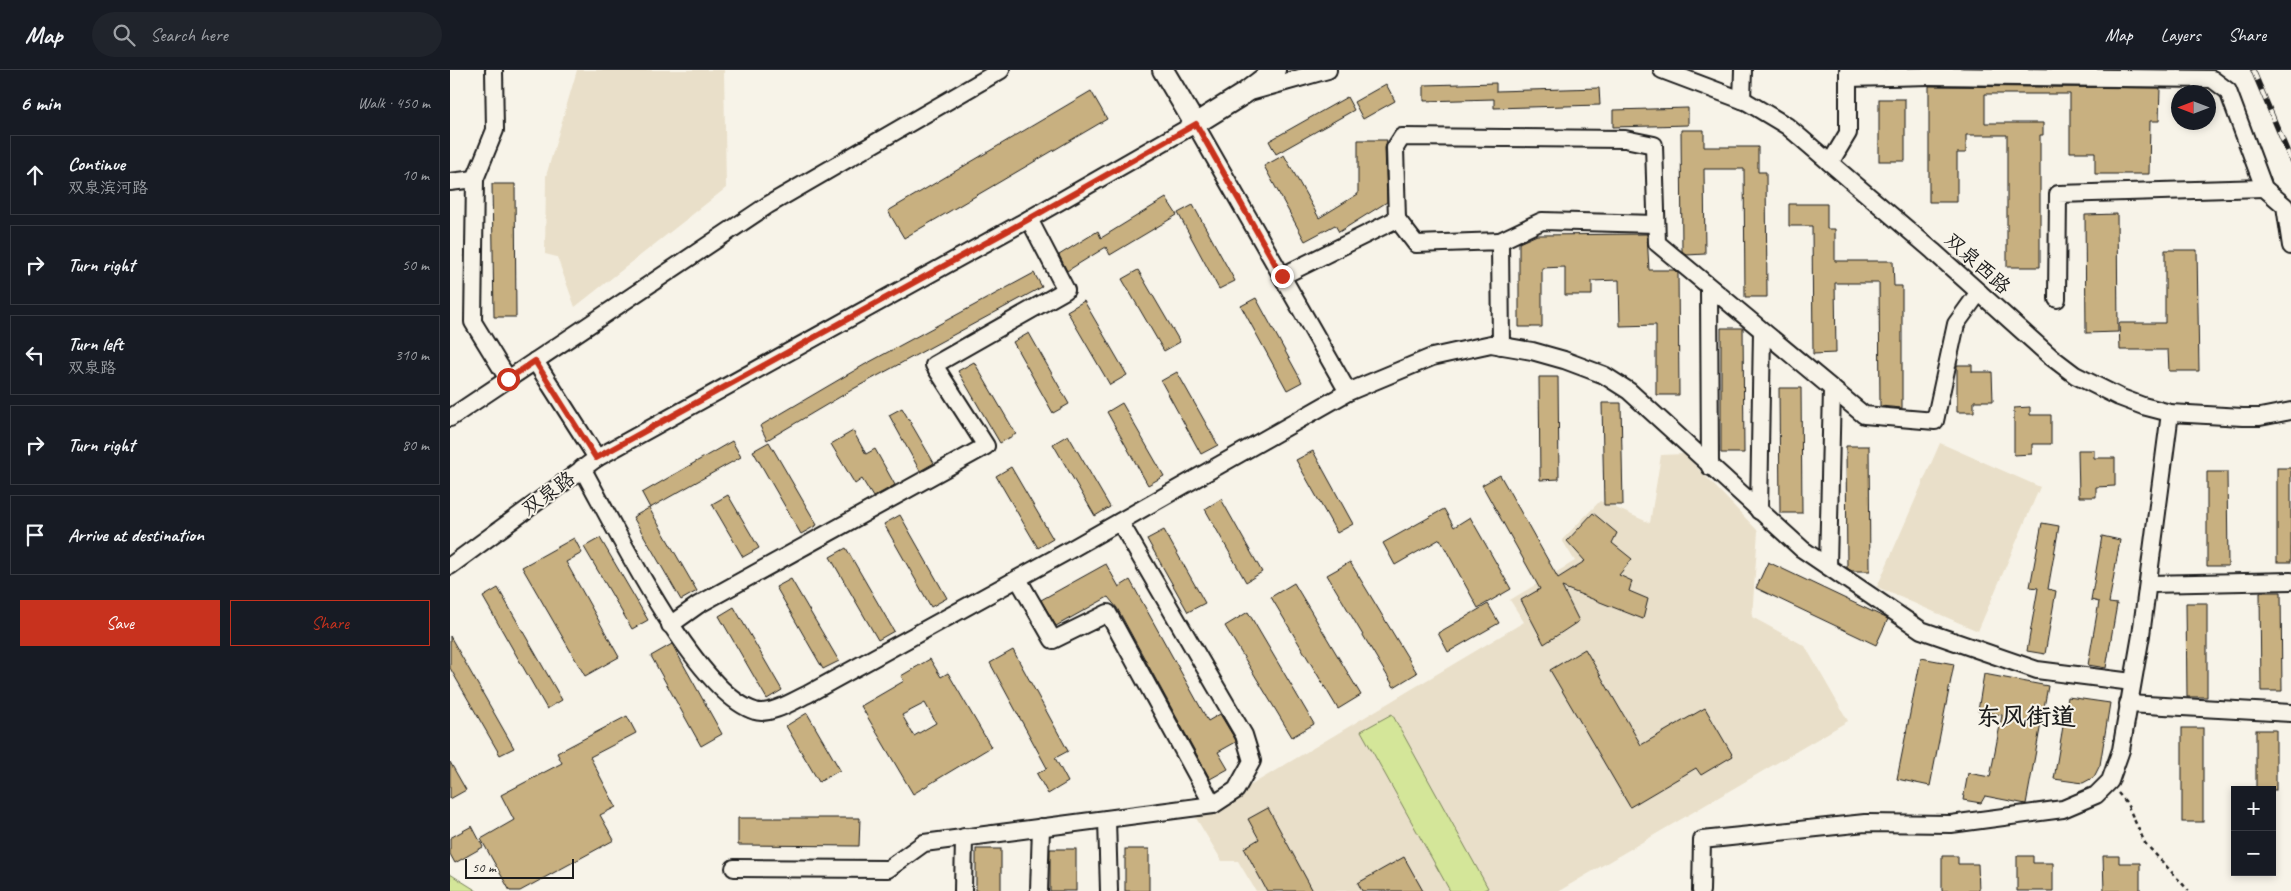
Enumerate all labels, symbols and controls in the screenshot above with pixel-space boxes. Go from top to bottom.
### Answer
search box [92,12,442,57]
text: Map [25,20,62,50]
icon: search [110,21,138,49]
text: Search here [150,23,228,47]
text: Map [2105,24,2133,46]
text: Layers [2161,24,2200,46]
text: Share [2228,24,2266,46]
north arrow [2171,85,2216,130]
text: 6 min [20,90,61,116]
text: Walk · 450 m [358,93,430,113]
text: Continue [68,152,125,176]
icon: ahead [21,161,49,189]
text: 10 m [402,165,429,185]
text: 双泉滨河路 [68,178,148,198]
street label: 双泉西路 [1940,227,2016,300]
icon: right [21,251,49,279]
text: Turn right [68,253,135,277]
text: 50 m [402,255,429,275]
route end [1271,265,1294,288]
text: Turn left [68,332,123,356]
icon: left [21,341,49,369]
text: 310 m [395,345,429,365]
text: 双泉路 [68,358,116,378]
route start [497,368,520,391]
icon: right [21,431,49,459]
text: Turn right [68,433,135,457]
text: 80 m [402,435,429,455]
street label: 双泉路 [517,465,581,521]
icon: arrive [21,521,49,549]
text: Arrive at destination [68,523,204,547]
button: Save [20,600,220,646]
button: Share [230,600,430,646]
district label: 东风街道 [1976,701,2076,733]
map controls [2231,786,2276,876]
button: + [2231,786,2276,831]
button: − [2231,831,2276,876]
scale bar [465,856,574,879]
text: 50 m [472,859,496,876]

